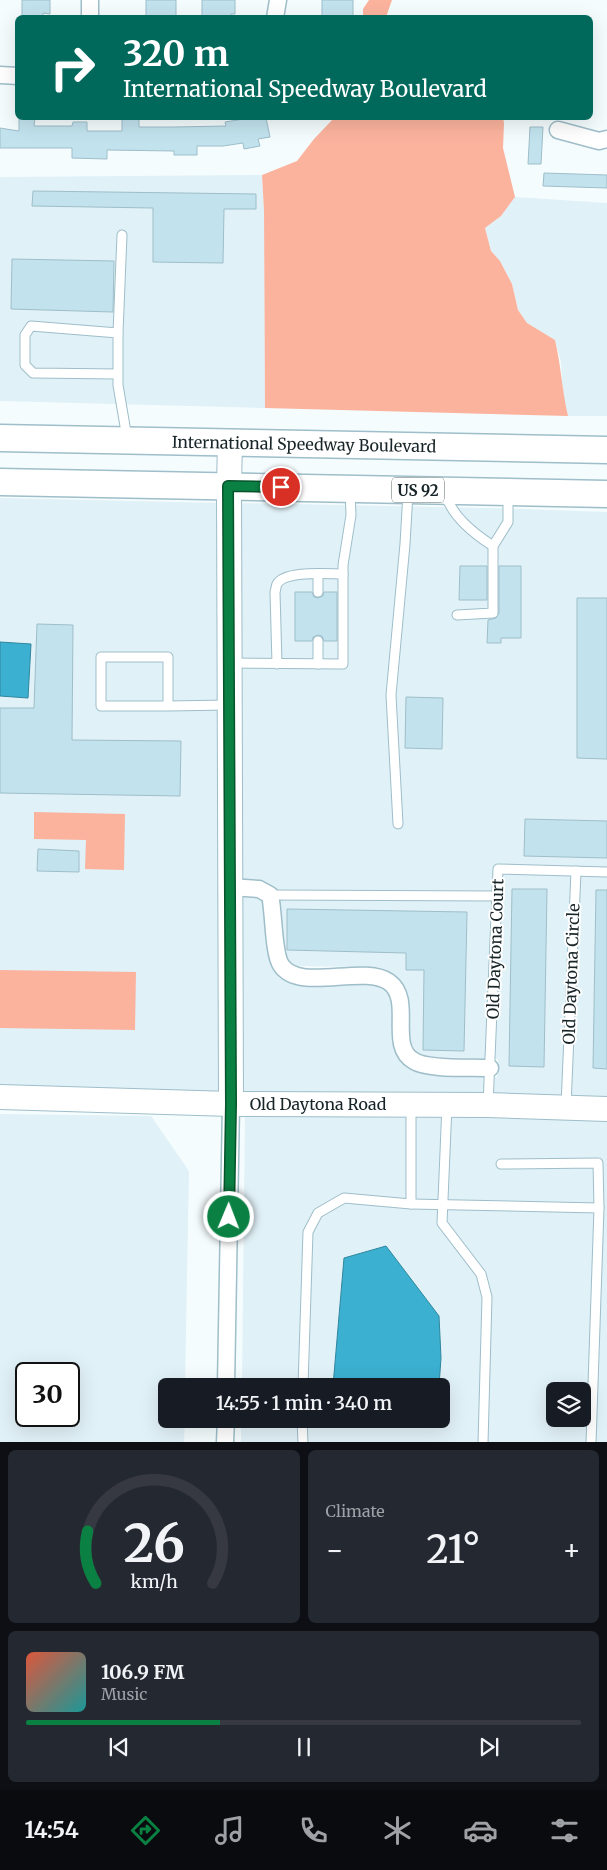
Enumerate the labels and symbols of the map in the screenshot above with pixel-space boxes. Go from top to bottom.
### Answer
street label: International Speedway Boulevard [172,432,437,456]
pin [260,466,302,508]
road number: US 92 [392,478,444,502]
street label: Old Daytona Court [483,878,507,1020]
street label: Old Daytona Circle [559,903,583,1045]
street label: Old Daytona Road [250,1094,387,1114]
position arrow [202,1190,254,1242]
speed limit sign: 30 [15,1362,80,1427]

